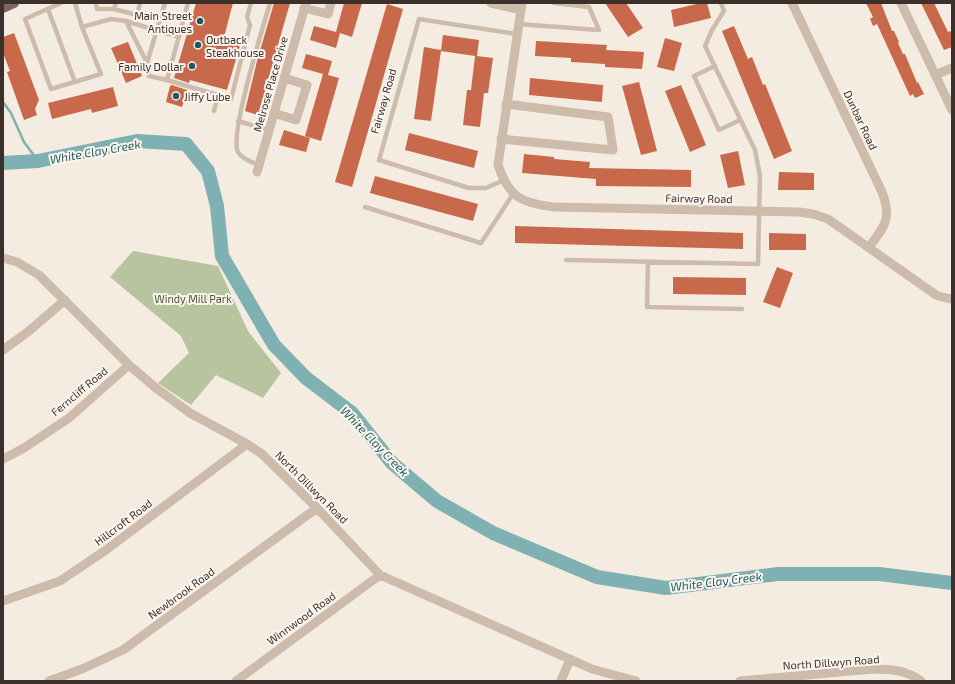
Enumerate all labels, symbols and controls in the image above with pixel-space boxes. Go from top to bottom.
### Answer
place label: Main Street Antiques [134,9,192,35]
marker: Main Street Antiques [195,16,205,26]
place label: Outback Steakhouse [206,33,264,59]
street label: Melrose Place Drive [250,35,290,133]
marker: Outback Steakhouse [193,40,203,50]
place label: Family Dollar [118,60,185,73]
marker: Family Dollar [187,61,197,71]
street label: Fairway Road [367,67,399,135]
street label: Dunbar Road [842,88,880,152]
place label: Jiffy Lube [184,90,231,103]
marker: Jiffy Lube [171,91,181,101]
water label: White Clay Creek [49,136,142,167]
street label: Fairway Road [665,191,733,205]
park label: Windy Mill Park [154,292,232,305]
street label: Ferncliff Road [48,364,110,418]
water label: White Clay Creek [337,403,412,480]
street label: North Dillwyn Road [273,448,351,526]
street label: Hillcroft Road [92,496,154,548]
street label: Newbrook Road [145,565,217,621]
water label: White Clay Creek [670,568,763,595]
street label: Winnwood Road [264,589,338,647]
street label: North Dillwyn Road [782,652,880,672]

